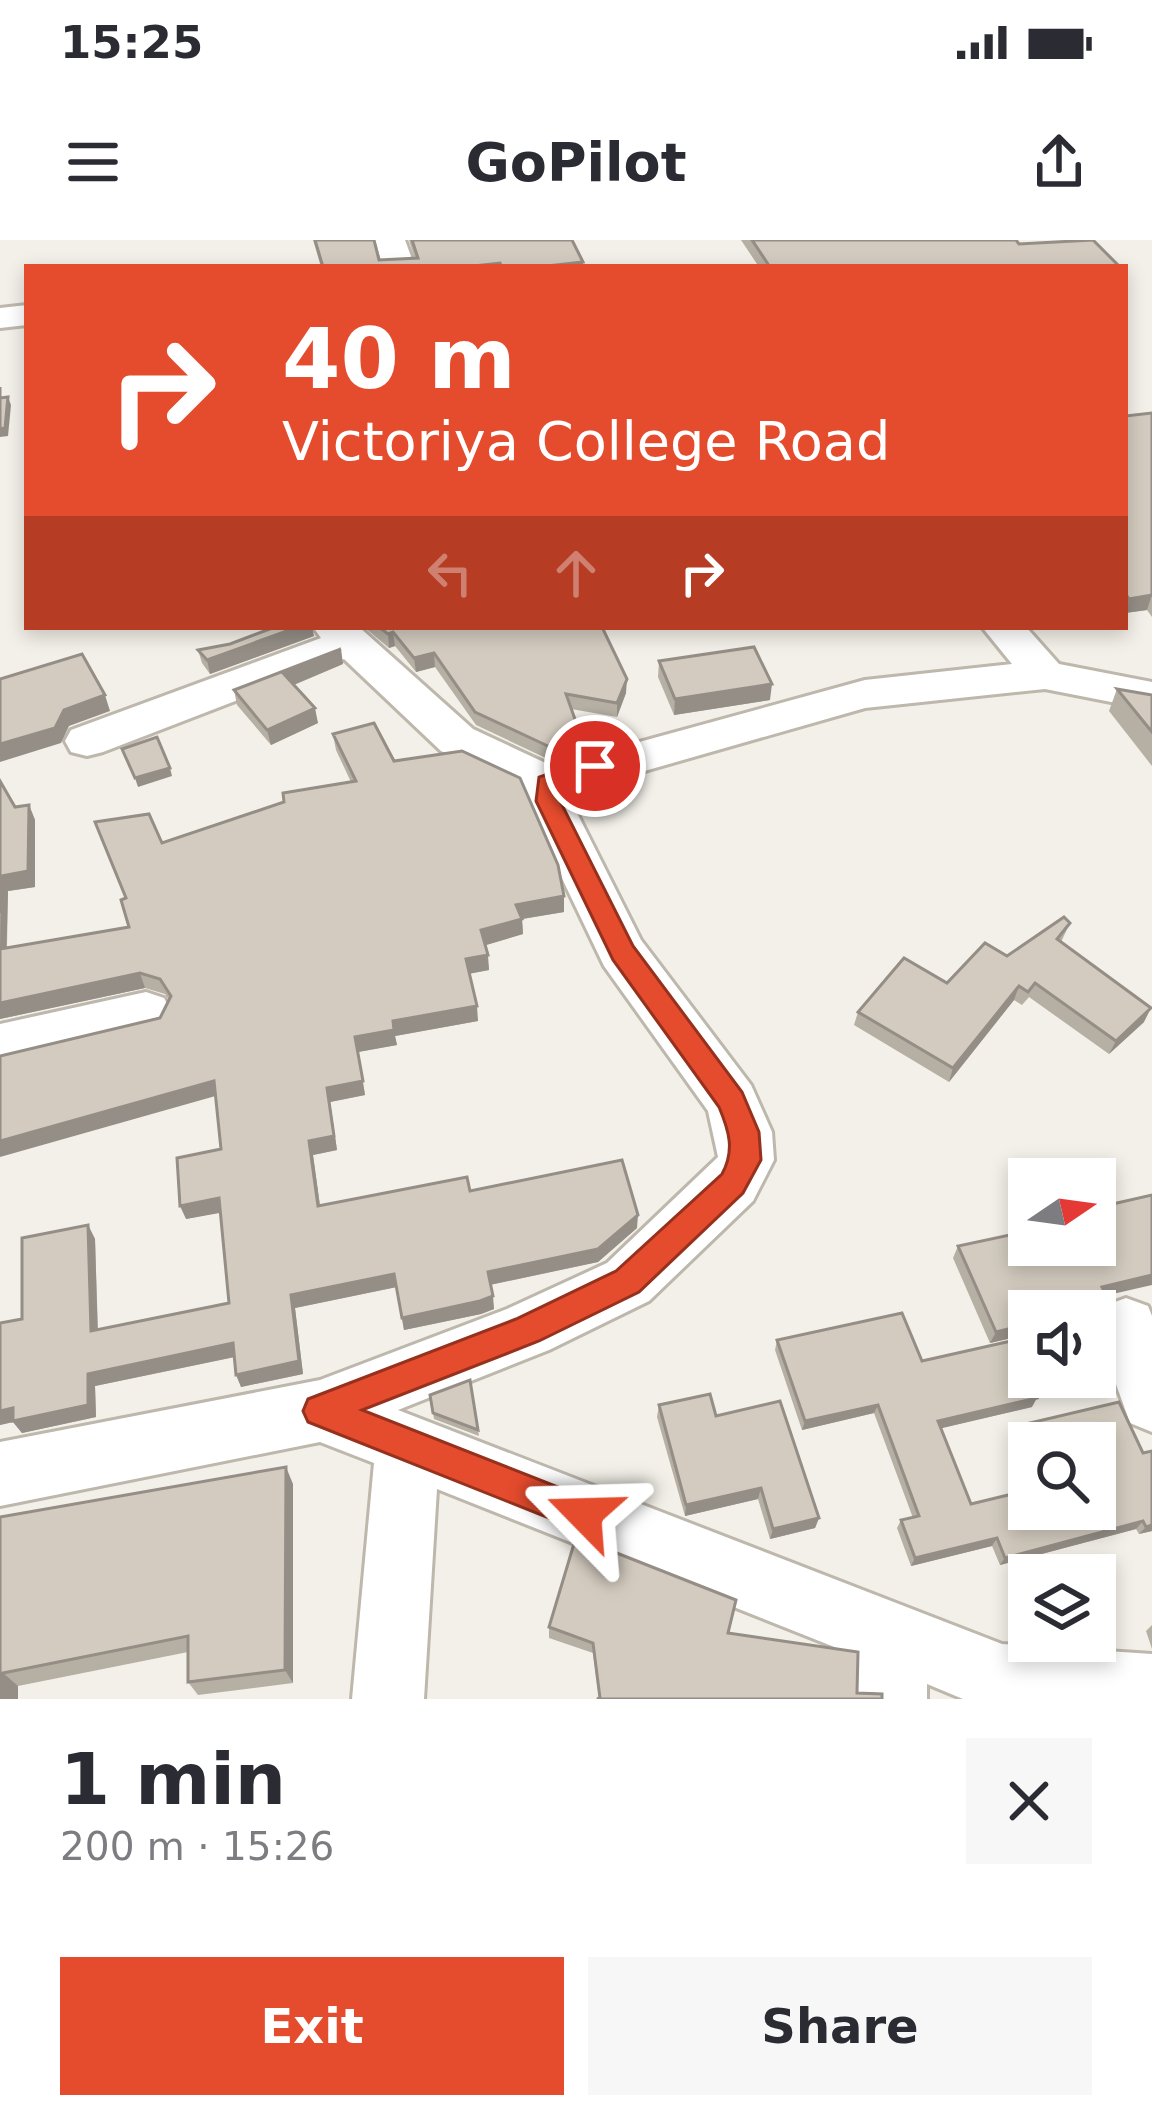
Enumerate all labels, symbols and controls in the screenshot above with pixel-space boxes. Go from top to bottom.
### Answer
text: 15:25 [60,16,203,69]
icon: menu [60,129,126,195]
icon: share [1026,129,1092,195]
text: GoPilot [466,131,686,194]
text: 40 m [282,310,516,408]
icon: right [84,312,240,468]
text: Victoriya College Road [282,410,890,473]
icon: left [417,540,483,606]
icon: ahead [543,540,609,606]
icon: right [669,540,735,606]
pin [544,715,646,817]
icon: arrive [562,733,628,799]
north arrow [1008,1158,1116,1266]
map controls [1008,1158,1116,1662]
button: sound [1008,1290,1116,1398]
button: search [1008,1422,1116,1530]
position arrow [521,1451,647,1577]
button: layers [1008,1554,1116,1662]
text: 1 min [60,1737,286,1821]
button: close [966,1738,1092,1864]
text: 200 m · 15:26 [60,1824,334,1869]
button: Exit [60,1957,564,2095]
button: Share [588,1957,1092,2095]

